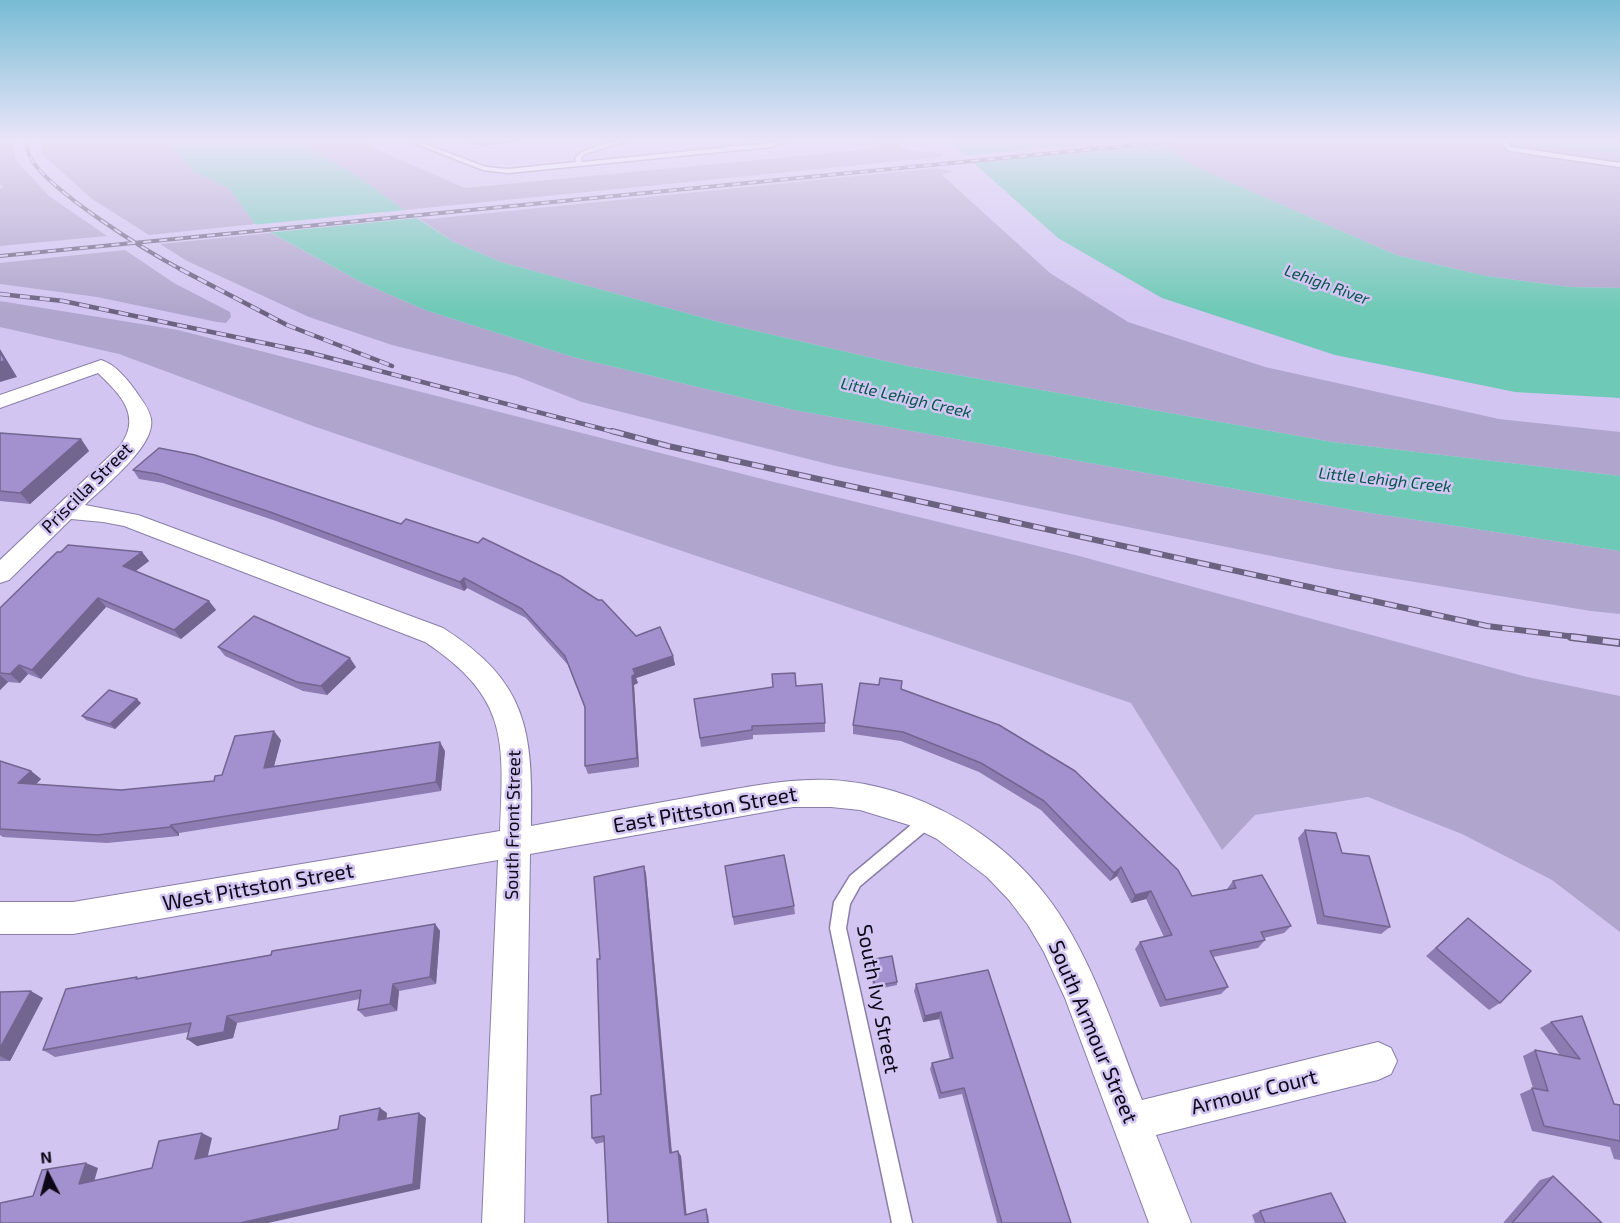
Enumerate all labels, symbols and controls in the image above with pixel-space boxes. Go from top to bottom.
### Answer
water label: Lehigh River [1282,261,1372,309]
water label: Little Lehigh Creek [839,374,973,422]
street label: Priscilla Street [37,438,137,538]
water label: Little Lehigh Creek [1318,463,1452,497]
street label: South Front Street [501,750,525,900]
street label: East Pittston Street [611,781,799,839]
street label: West Pittston Street [160,858,356,916]
street label: South Ivy Street [851,922,905,1076]
street label: South Armour Street [1043,937,1143,1127]
street label: Armour Court [1188,1064,1320,1120]
north arrow [18,1145,78,1205]
text: N [39,1147,53,1167]

